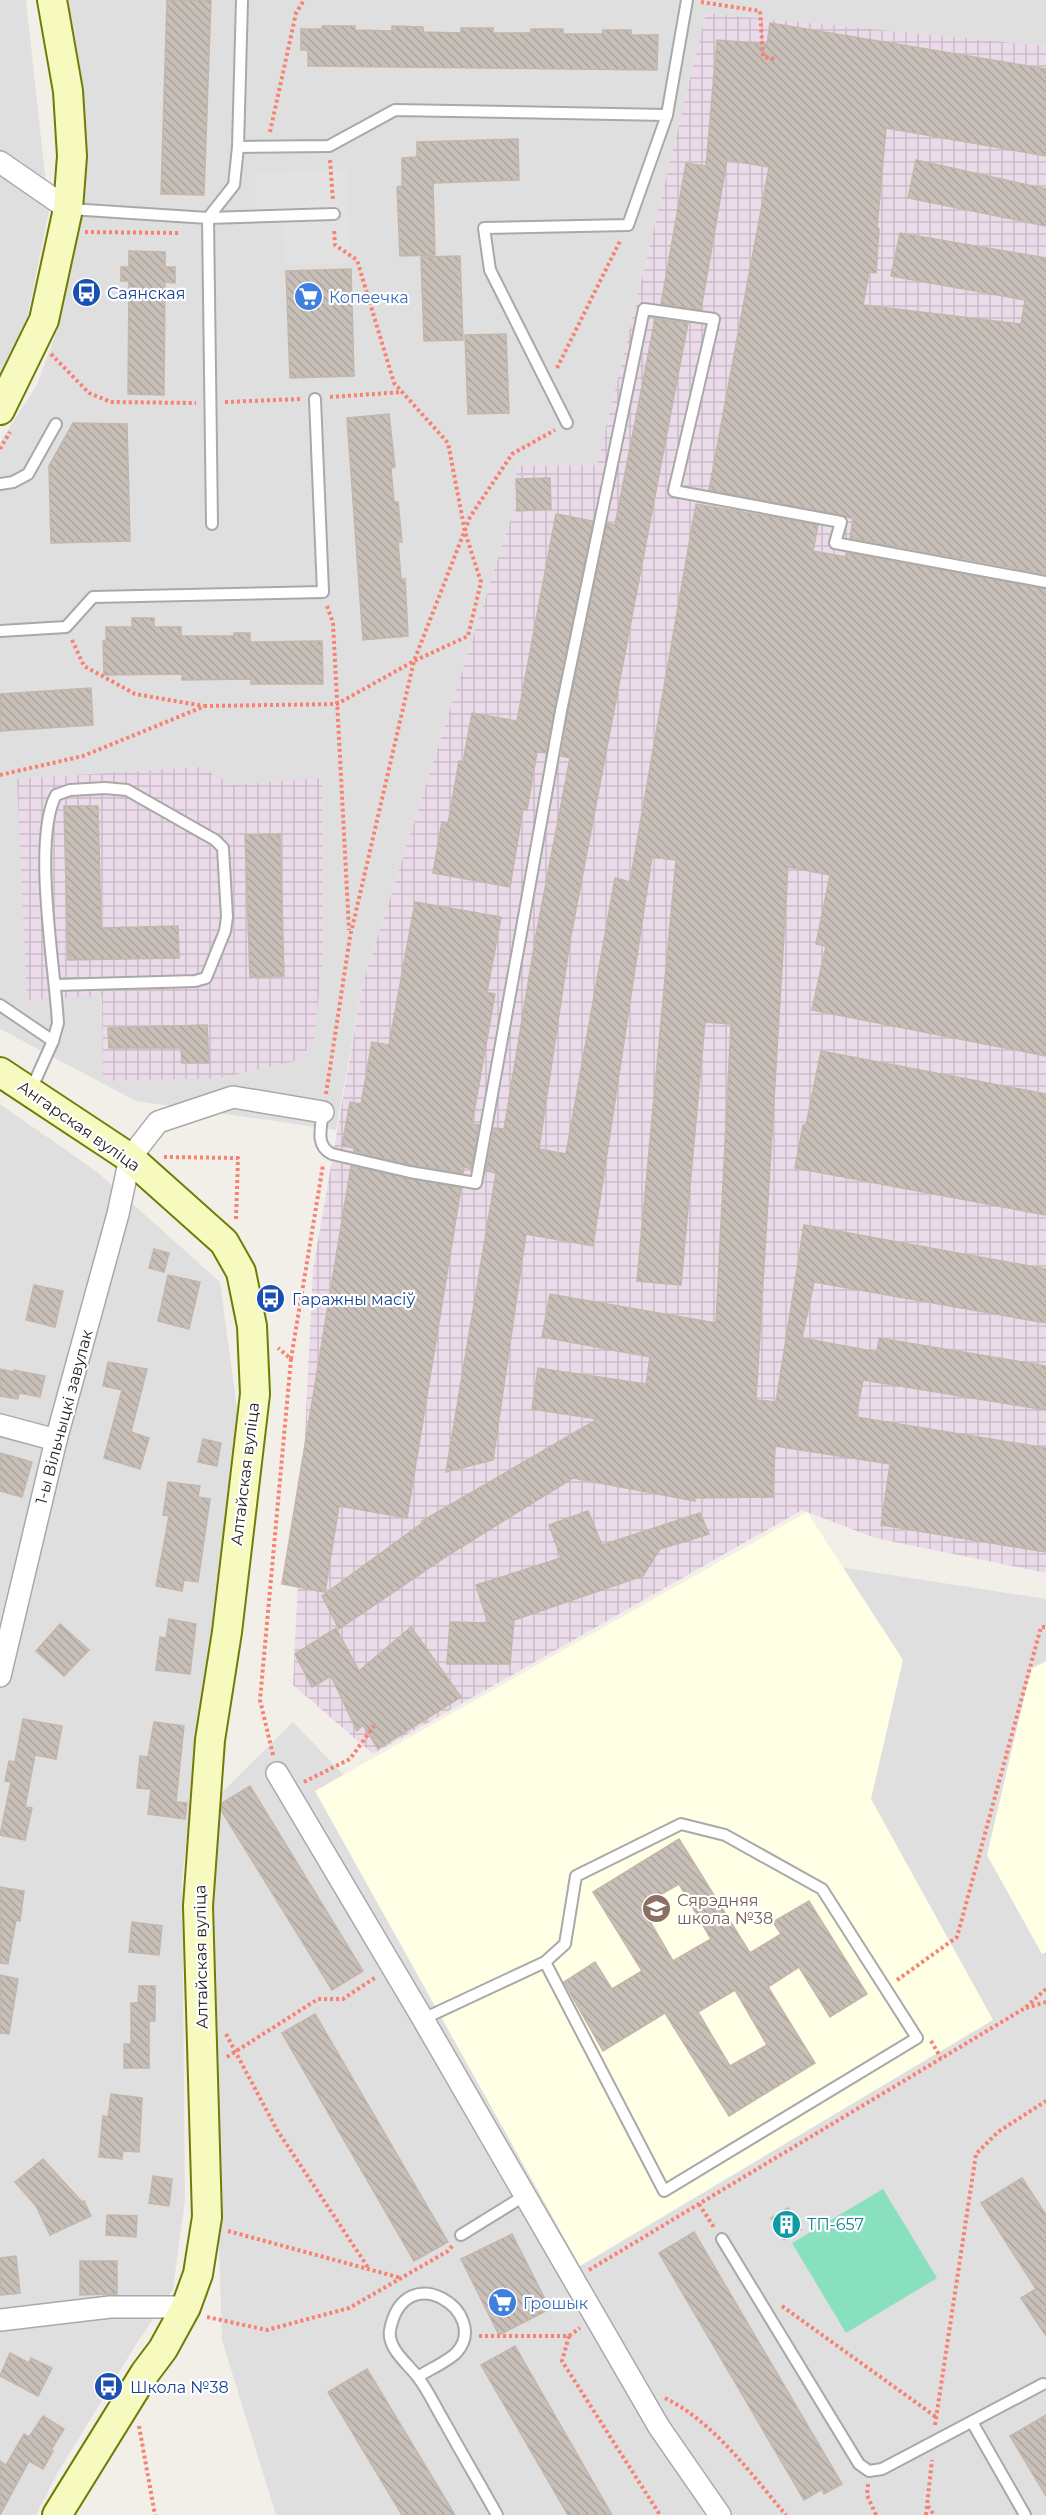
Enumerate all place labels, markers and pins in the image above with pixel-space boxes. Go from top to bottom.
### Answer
bus stop icon: Саянская [70,277,102,309]
supermarket icon: Копеечка [292,281,324,313]
place label: Саянская [107,284,185,303]
place label: Копеечка [329,288,409,307]
bus stop icon: Гаражны масіў [255,1283,287,1315]
place label: Гаражны масіў [292,1290,415,1309]
place label: Сярэдняя школа №38 [677,1891,773,1928]
school or university icon: Сярэдняя школа №38 [640,1893,672,1925]
building icon: ТП-657 [770,2208,802,2240]
place label: ТП-657 [807,2215,864,2234]
supermarket icon: Грошык [486,2287,518,2319]
place label: Грошык [523,2294,589,2313]
bus stop icon: Школа №38 [93,2371,125,2403]
place label: Школа №38 [130,2378,229,2397]

